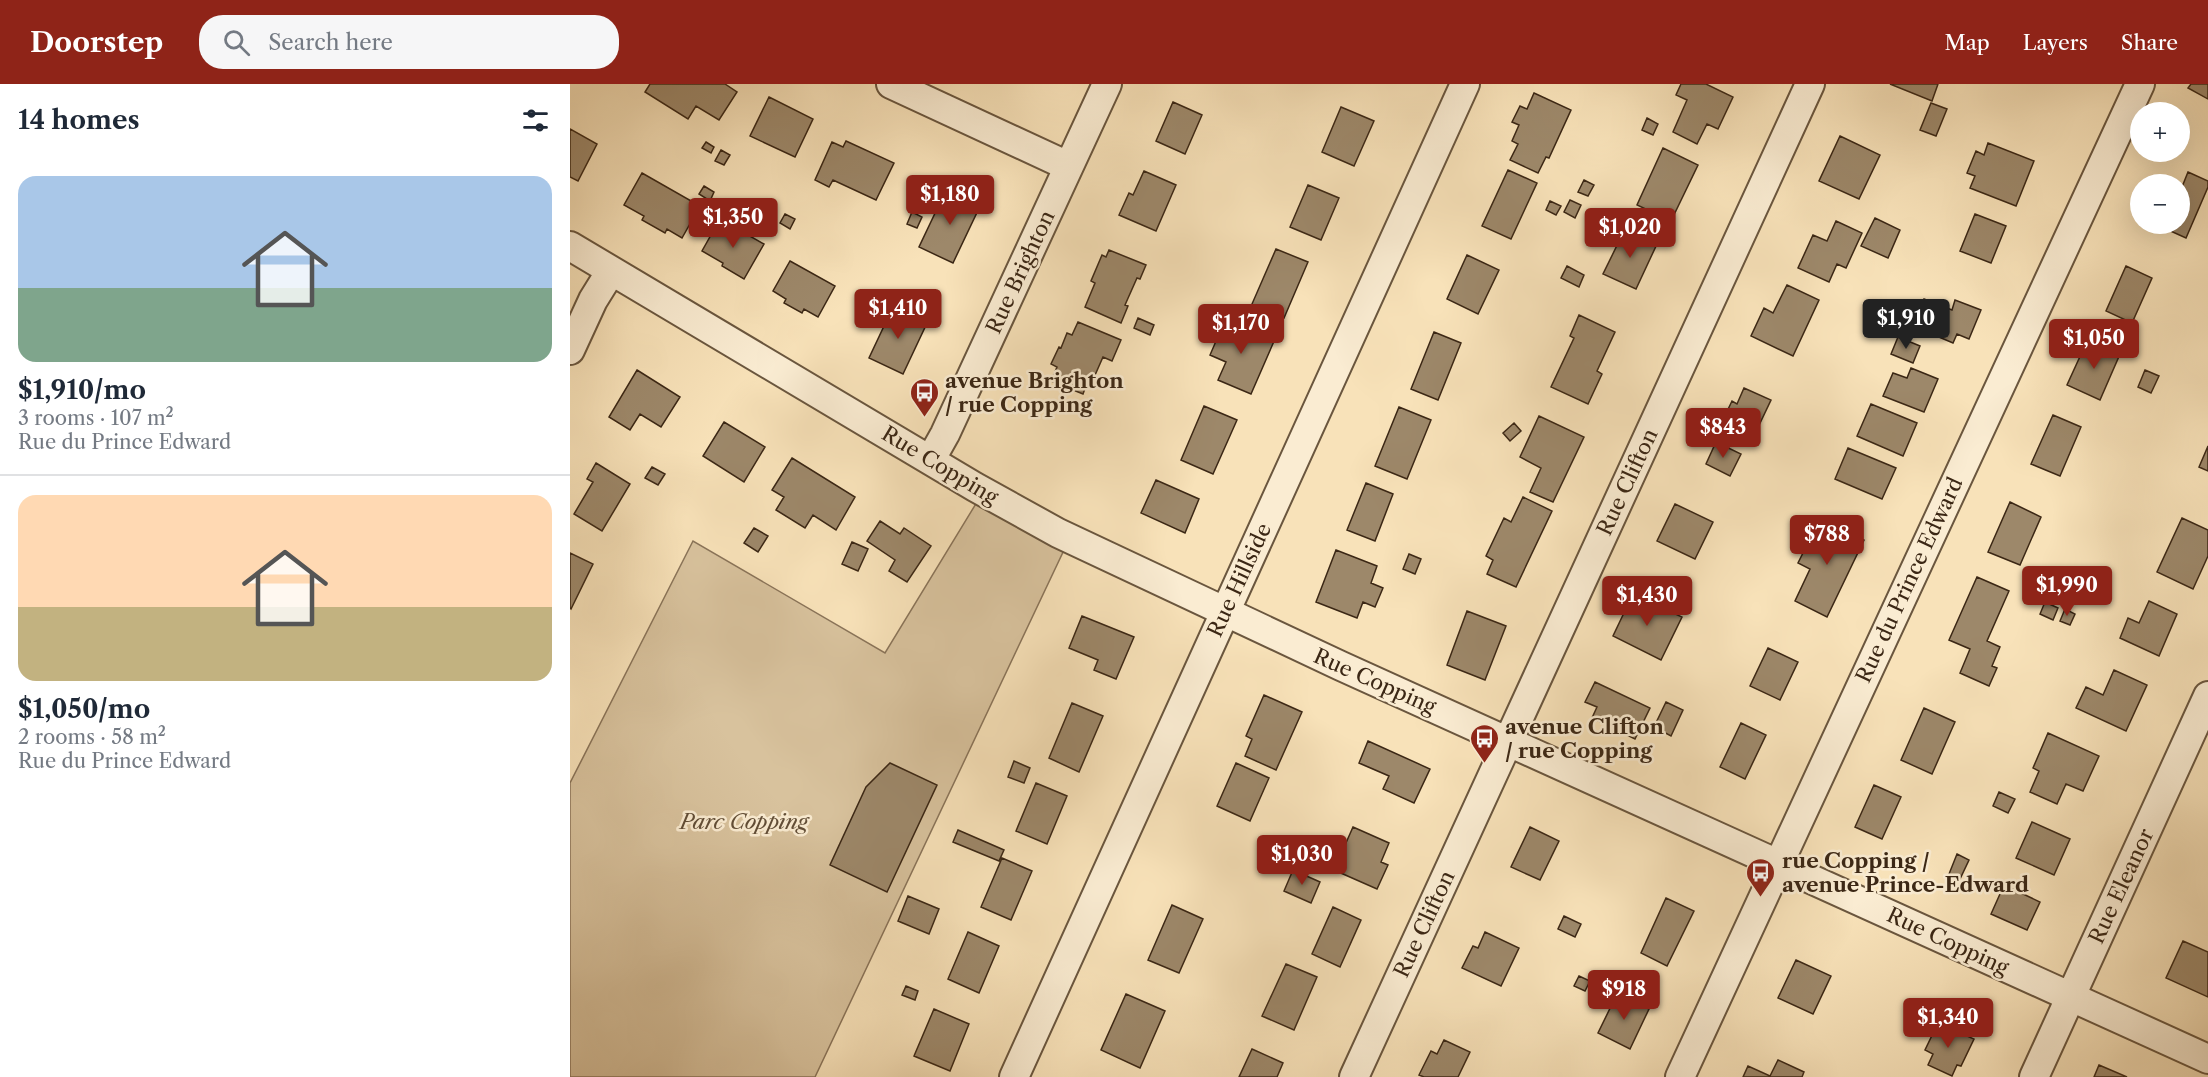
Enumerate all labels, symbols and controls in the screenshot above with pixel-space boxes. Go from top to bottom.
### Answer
search box [199,15,619,69]
text: Doorstep [30,25,163,59]
icon: search [220,26,253,59]
text: Search here [268,29,393,56]
text: Map [1945,30,1990,55]
text: Layers [2023,30,2088,55]
text: Share [2121,30,2178,55]
map controls [2130,102,2190,234]
button: + [2130,102,2190,162]
text: 14 homes [18,104,140,136]
icon: filters [519,104,552,137]
button: − [2130,174,2190,234]
pin: $1,180 [901,175,999,226]
text: $1,180 [920,182,980,206]
pin: $1,350 [684,198,782,249]
text: $1,350 [703,205,763,229]
street label: Rue Brighton [981,206,1059,338]
pin: $1,020 [1581,208,1679,259]
icon: home [231,215,339,323]
text: $1,020 [1599,215,1661,239]
pin: $1,410 [849,289,947,340]
text: $1,410 [868,296,928,320]
pin: $1,910 [1857,299,1955,350]
pin: $1,170 [1192,304,1290,355]
text: $1,910 [1877,306,1935,330]
text: $1,170 [1212,311,1270,335]
pin: $1,050 [2045,319,2143,370]
text: $1,050 [2063,326,2125,350]
place label: avenue Brighton / rue Copping [945,368,1124,417]
text: $1,910/mo [18,374,146,406]
bus stop icon: avenue Brighton / rue Copping [908,376,940,418]
text: 3 rooms · 107 m² [18,406,174,430]
pin: $843 [1687,408,1759,459]
text: $843 [1700,415,1746,439]
street label: Rue Copping [877,420,1003,510]
street label: Rue Clifton [1591,425,1663,539]
text: Rue du Prince Edward [18,430,231,454]
street label: Rue du Prince Edward [1850,473,1968,687]
pin: $788 [1791,515,1863,566]
street label: Rue Hillside [1202,519,1276,641]
text: $788 [1804,522,1850,546]
icon: home [231,534,339,642]
pin: $1,990 [2018,566,2116,617]
text: $1,990 [2036,573,2098,597]
pin: $1,430 [1598,576,1696,627]
text: $1,430 [1616,583,1678,607]
street label: Rue Copping [1310,643,1441,719]
text: $1,050/mo [18,693,150,725]
place label: avenue Clifton / rue Copping [1505,714,1665,763]
bus stop icon: avenue Clifton / rue Copping [1468,722,1500,764]
text: 2 rooms · 58 m² [18,725,166,749]
text: Rue du Prince Edward [18,749,231,773]
park label: Parc Copping [678,809,810,834]
street label: Rue Eleanor [2083,824,2159,948]
pin: $1,030 [1253,835,1351,886]
text: $1,030 [1271,842,1333,866]
place label: rue Copping / avenue Prince-Edward [1782,848,2029,897]
bus stop icon: rue Copping / avenue Prince-Edward [1745,856,1777,898]
street label: Rue Clifton [1388,867,1460,981]
street label: Rue Copping [1883,902,2014,980]
pin: $918 [1588,970,1660,1021]
text: $918 [1602,977,1646,1001]
pin: $1,340 [1899,998,1997,1049]
text: $1,340 [1917,1005,1979,1029]

